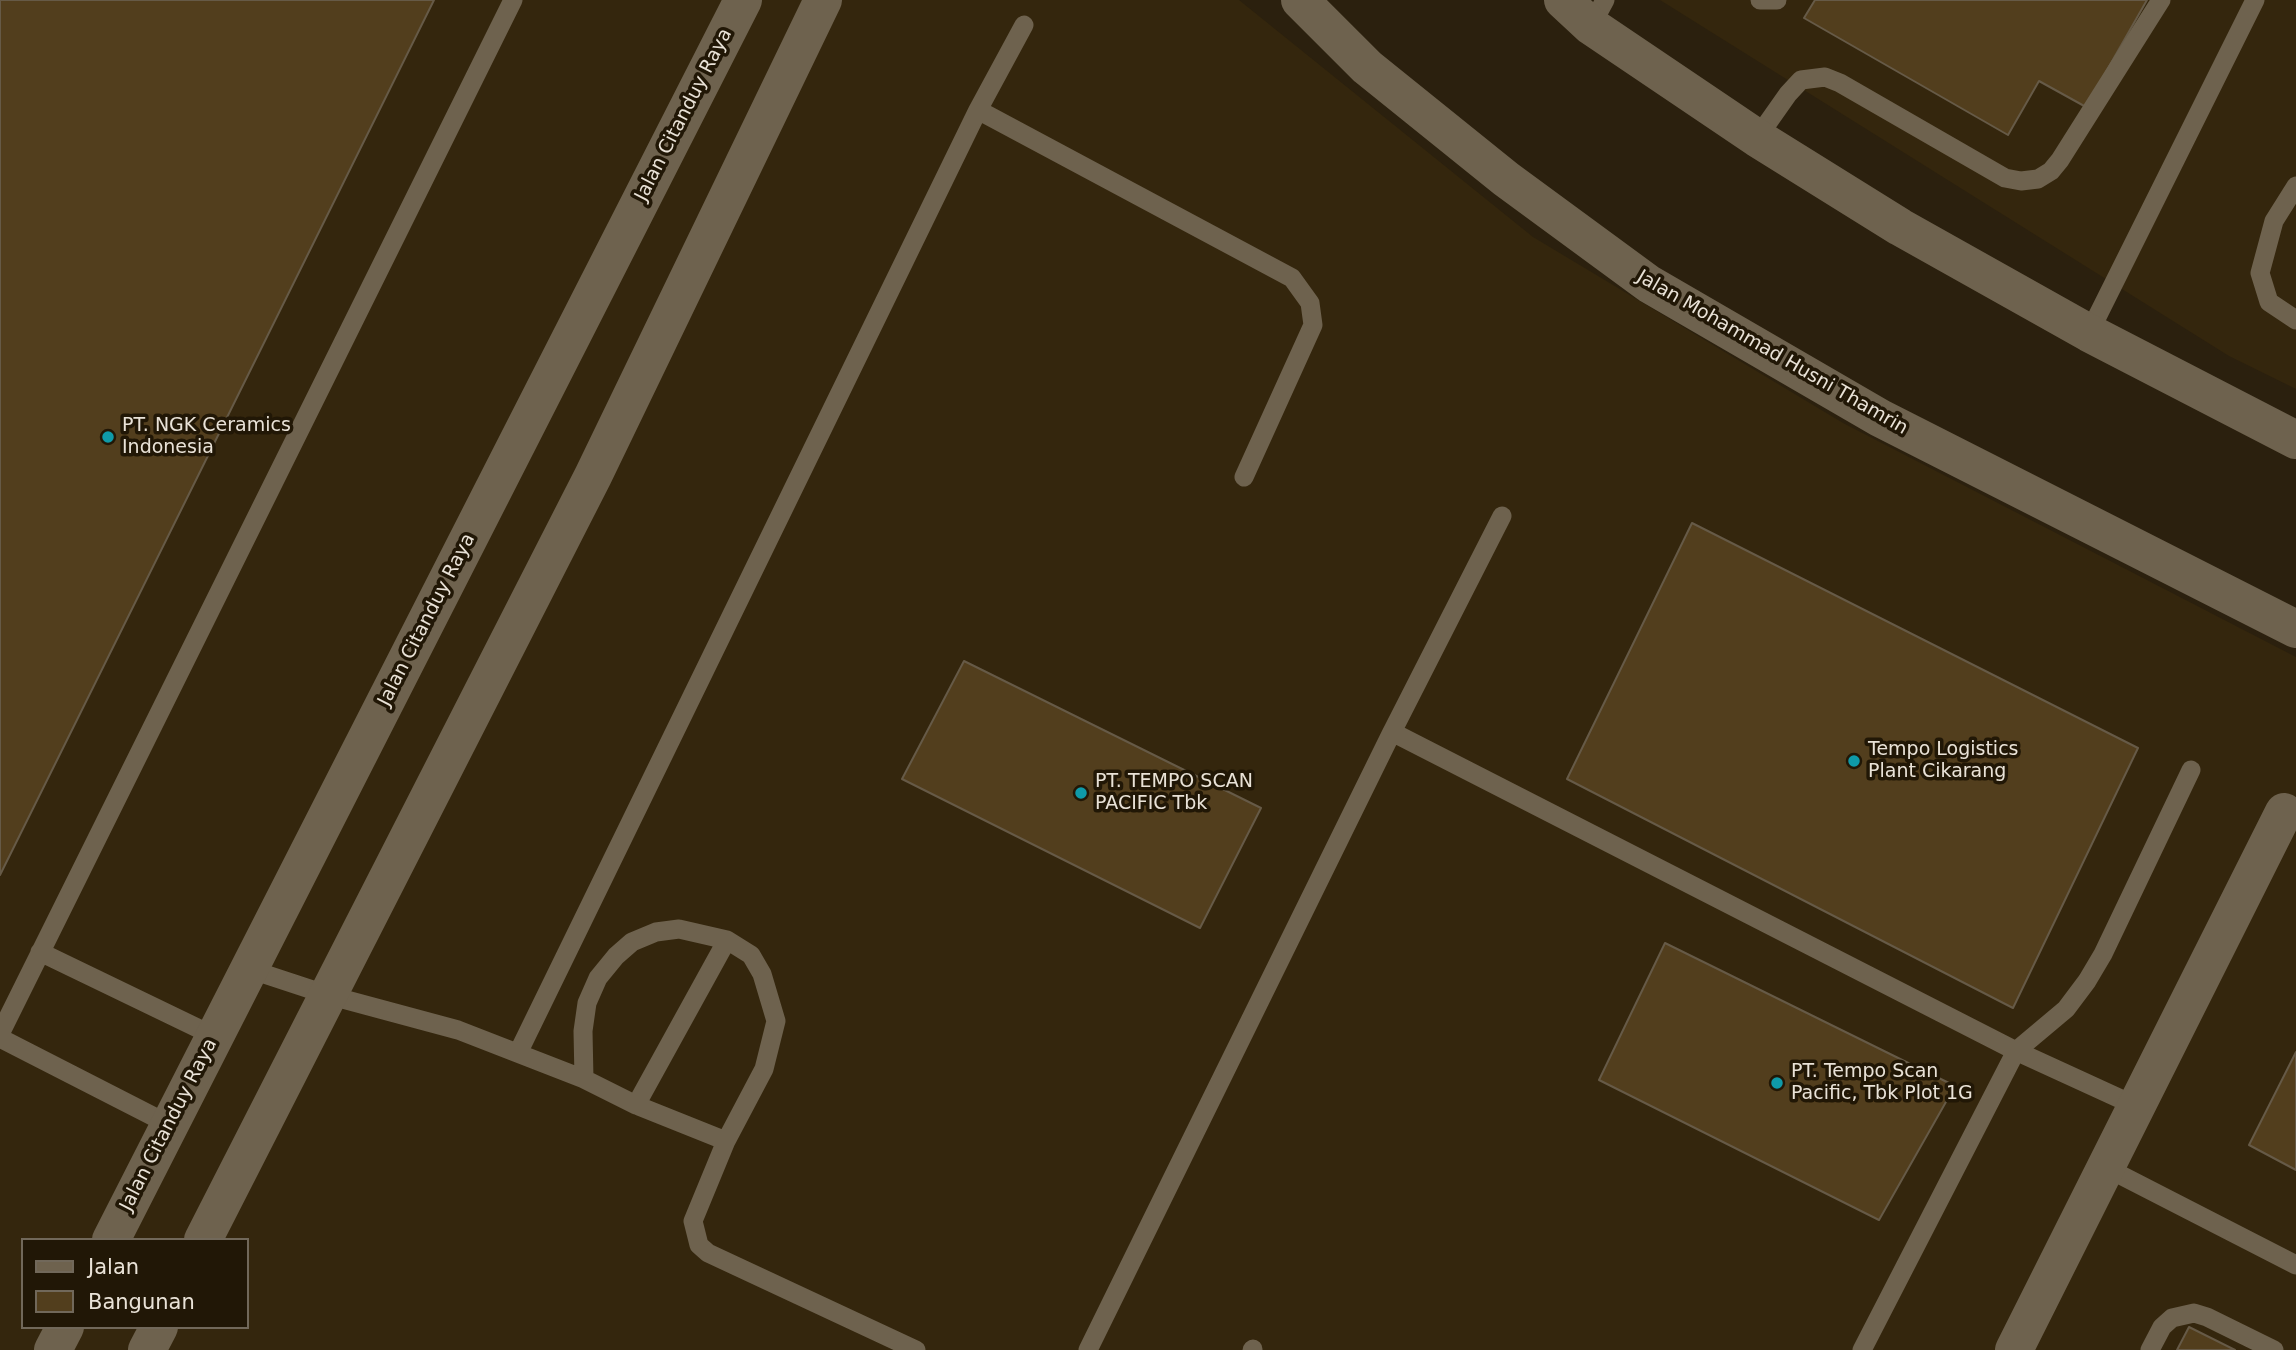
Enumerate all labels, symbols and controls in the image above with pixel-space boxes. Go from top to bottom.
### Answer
street label: Jalan Citanduy Raya [631,25,737,205]
street label: Jalan Mohammad Husni Thamrin [1632,266,1912,440]
place label: PT. NGK Ceramics Indonesia [122,415,291,459]
marker: PT. NGK Ceramics Indonesia [100,429,116,445]
street label: Jalan Citanduy Raya [374,530,480,710]
place label: Tempo Logistics Plant Cikarang [1868,739,2018,783]
marker: Tempo Logistics Plant Cikarang [1846,753,1862,769]
place label: PT. TEMPO SCAN PACIFIC Tbk [1095,771,1253,815]
marker: PT. TEMPO SCAN PACIFIC Tbk [1073,785,1089,801]
street label: Jalan Citanduy Raya [116,1035,222,1215]
place label: PT. Tempo Scan Pacific, Tbk Plot 1G [1791,1061,1973,1105]
marker: PT. Tempo Scan Pacific, Tbk Plot 1G [1769,1075,1785,1091]
legend [21,1238,248,1329]
text: Jalan [88,1255,139,1279]
text: Bangunan [88,1290,195,1314]

